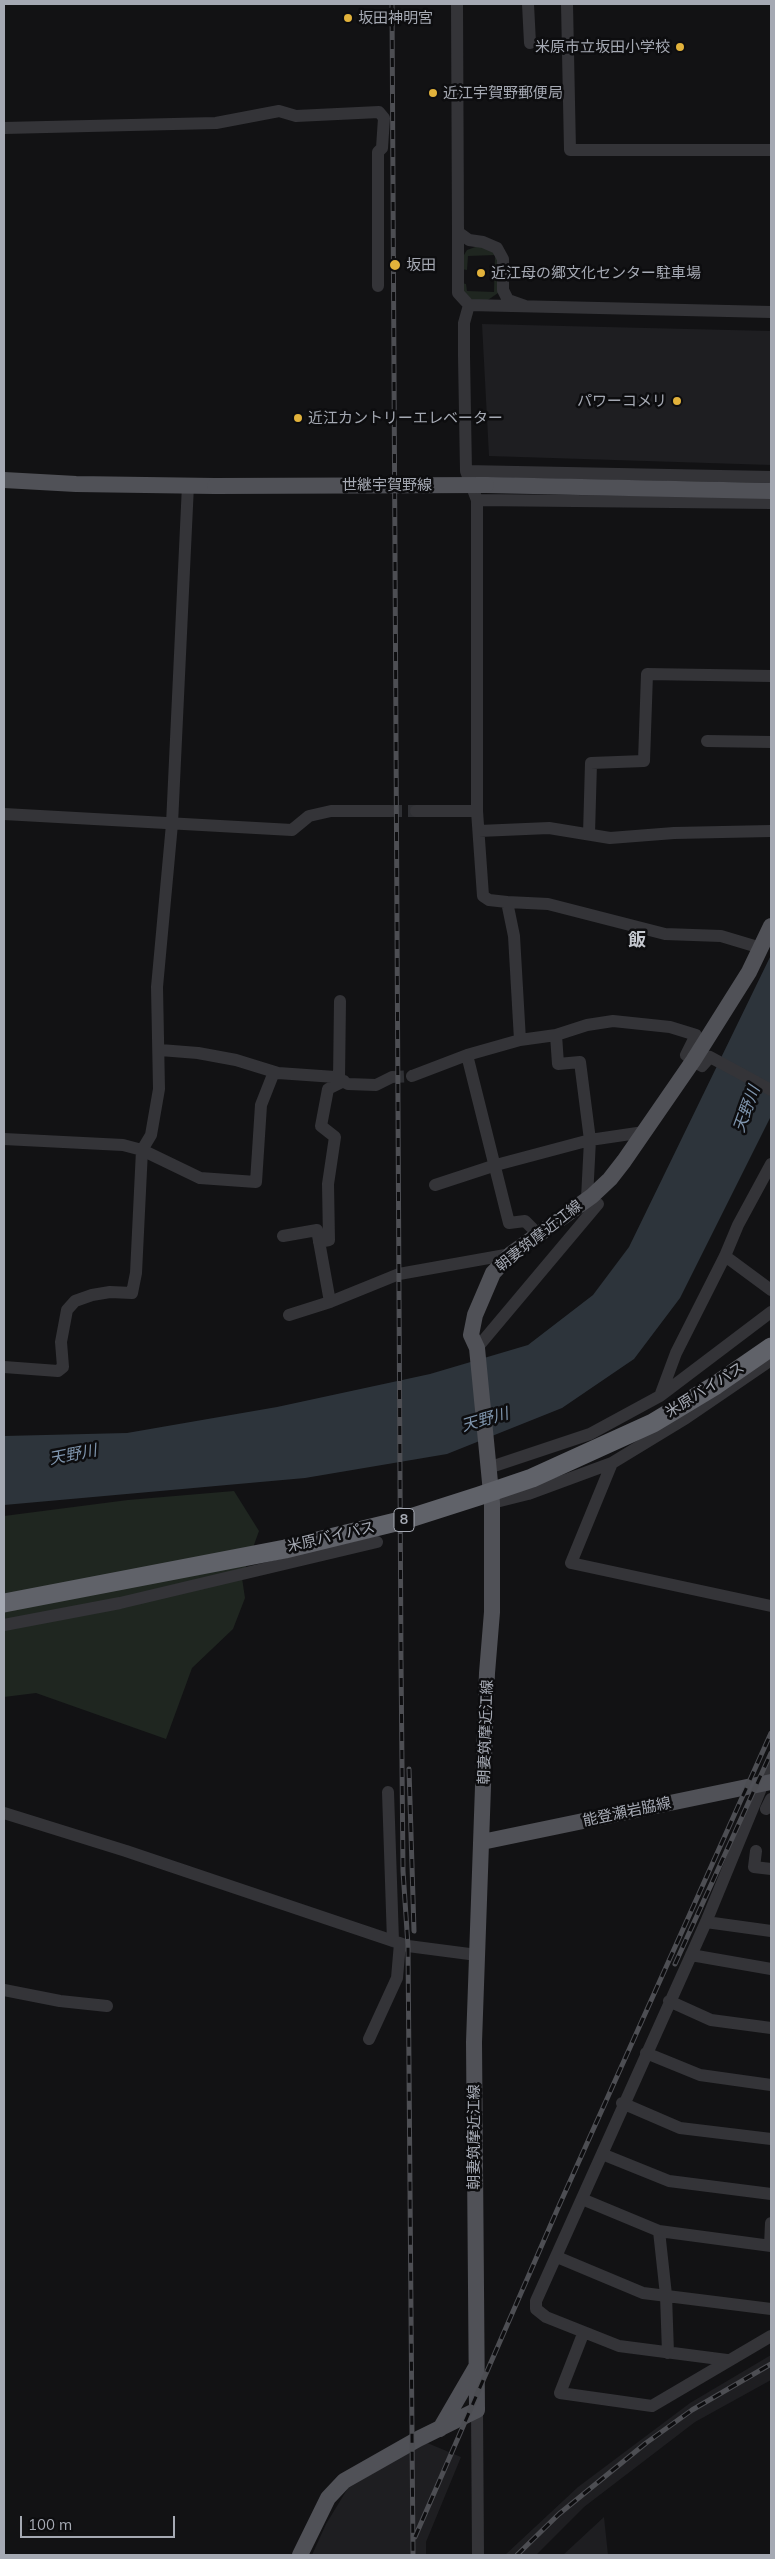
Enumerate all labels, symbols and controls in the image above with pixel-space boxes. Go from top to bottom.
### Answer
place label: 坂田神明宮 [358,9,433,27]
marker: 坂田神明宮 [342,12,354,24]
place label: 米原市立坂田小学校 [535,38,670,56]
marker: 米原市立坂田小学校 [674,41,686,53]
place label: 近江宇賀野郵便局 [443,84,563,102]
marker: 近江宇賀野郵便局 [427,87,439,99]
place label: 坂田 [406,256,436,274]
marker: 坂田 [388,258,402,272]
place label: 近江母の郷文化センター駐車場 [491,264,701,282]
marker: 近江母の郷文化センター駐車場 [475,267,487,279]
place label: パワーコメリ [577,392,667,410]
marker: パワーコメリ [671,395,683,407]
place label: 近江カントリーエレベーター [308,409,503,427]
marker: 近江カントリーエレベーター [292,412,304,424]
street label: 世継宇賀野線 [342,476,432,494]
district label: 飯 [628,930,646,952]
water label: 天野川 [730,1083,764,1135]
street label: 朝妻筑摩近江線 [492,1197,586,1275]
street label: 米原バイパス [662,1359,748,1421]
water label: 天野川 [459,1404,511,1436]
water label: 天野川 [48,1441,98,1469]
road number: 8 [394,1508,414,1532]
street label: 米原バイパス [285,1518,377,1556]
street label: 朝妻筑摩近江線 [475,1679,497,1785]
street label: 能登瀬岩脇線 [581,1794,673,1830]
street label: 朝妻筑摩近江線 [465,2085,483,2189]
scale bar [22,2506,178,2538]
text: 100 m [28,2515,72,2534]

